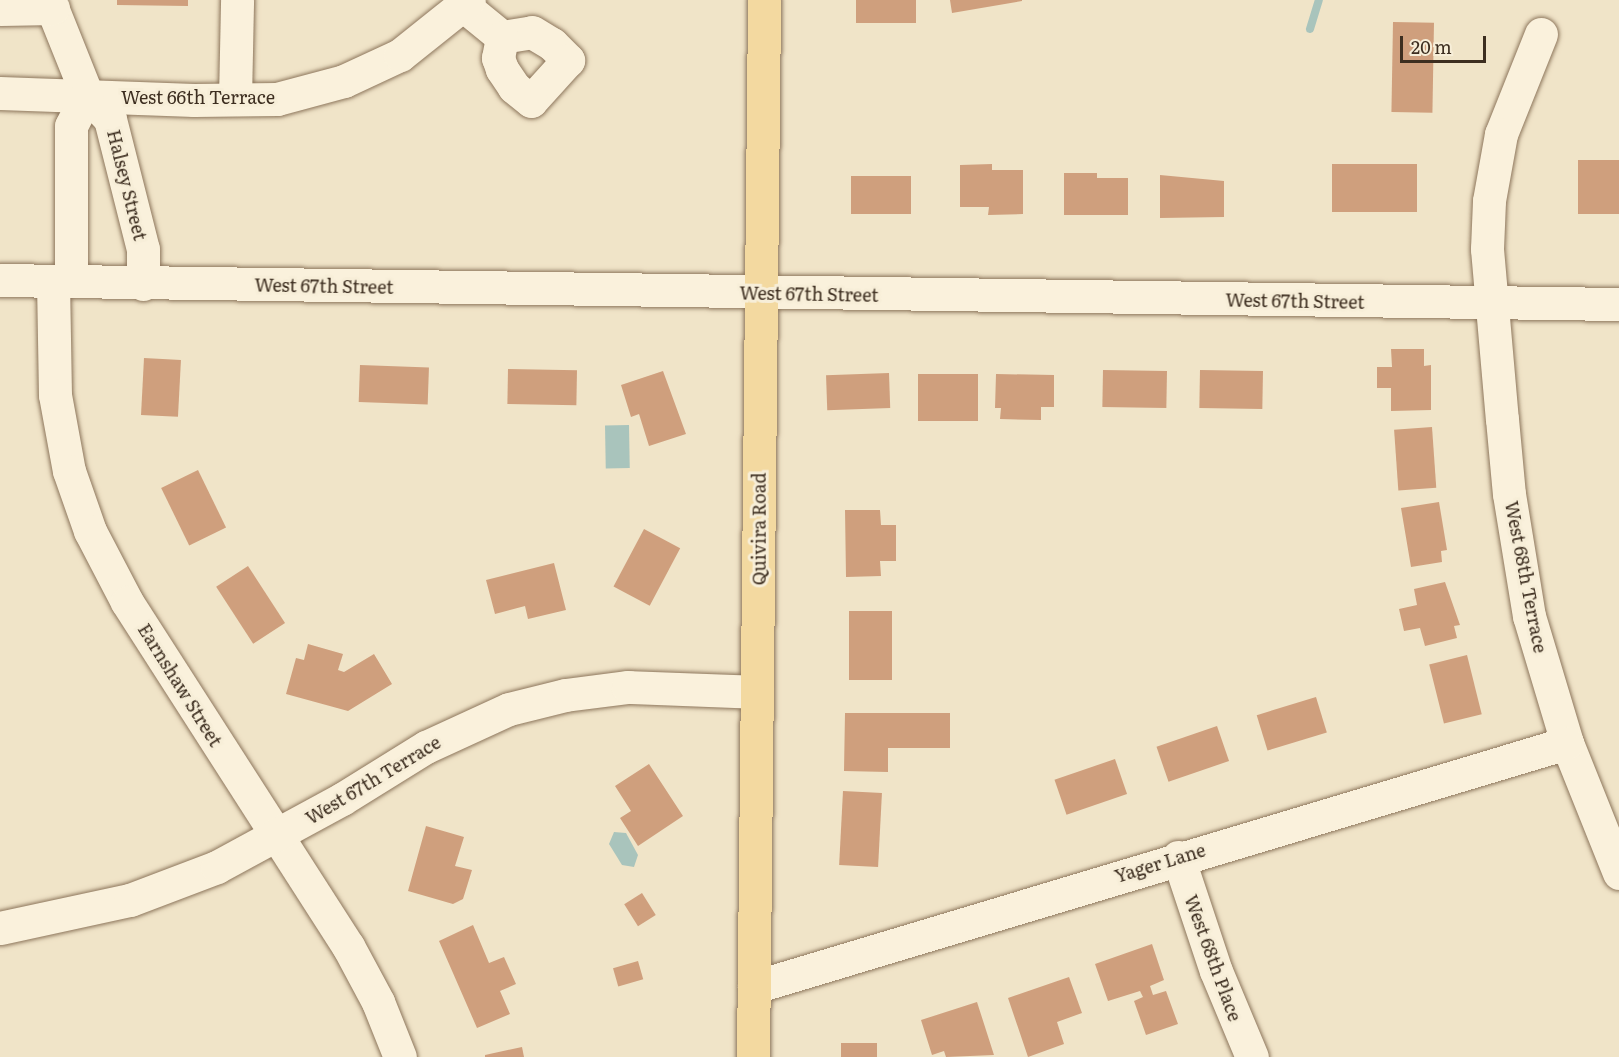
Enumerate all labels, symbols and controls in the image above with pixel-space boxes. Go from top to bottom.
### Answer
scale bar [1403,24,1488,62]
text: 20 m [1411,33,1452,60]
street label: West 66th Terrace [121,86,275,108]
street label: Halsey Street [103,127,151,243]
street label: West 67th Street [254,274,394,298]
street label: West 67th Street [739,282,879,306]
street label: West 67th Street [1225,289,1365,313]
street label: Quivira Road [748,473,770,585]
street label: West 68th Terrace [1501,499,1551,655]
street label: Earnshaw Street [134,620,226,750]
street label: West 67th Terrace [302,731,444,829]
street label: Yager Lane [1112,839,1208,887]
street label: West 68th Place [1180,892,1246,1024]

